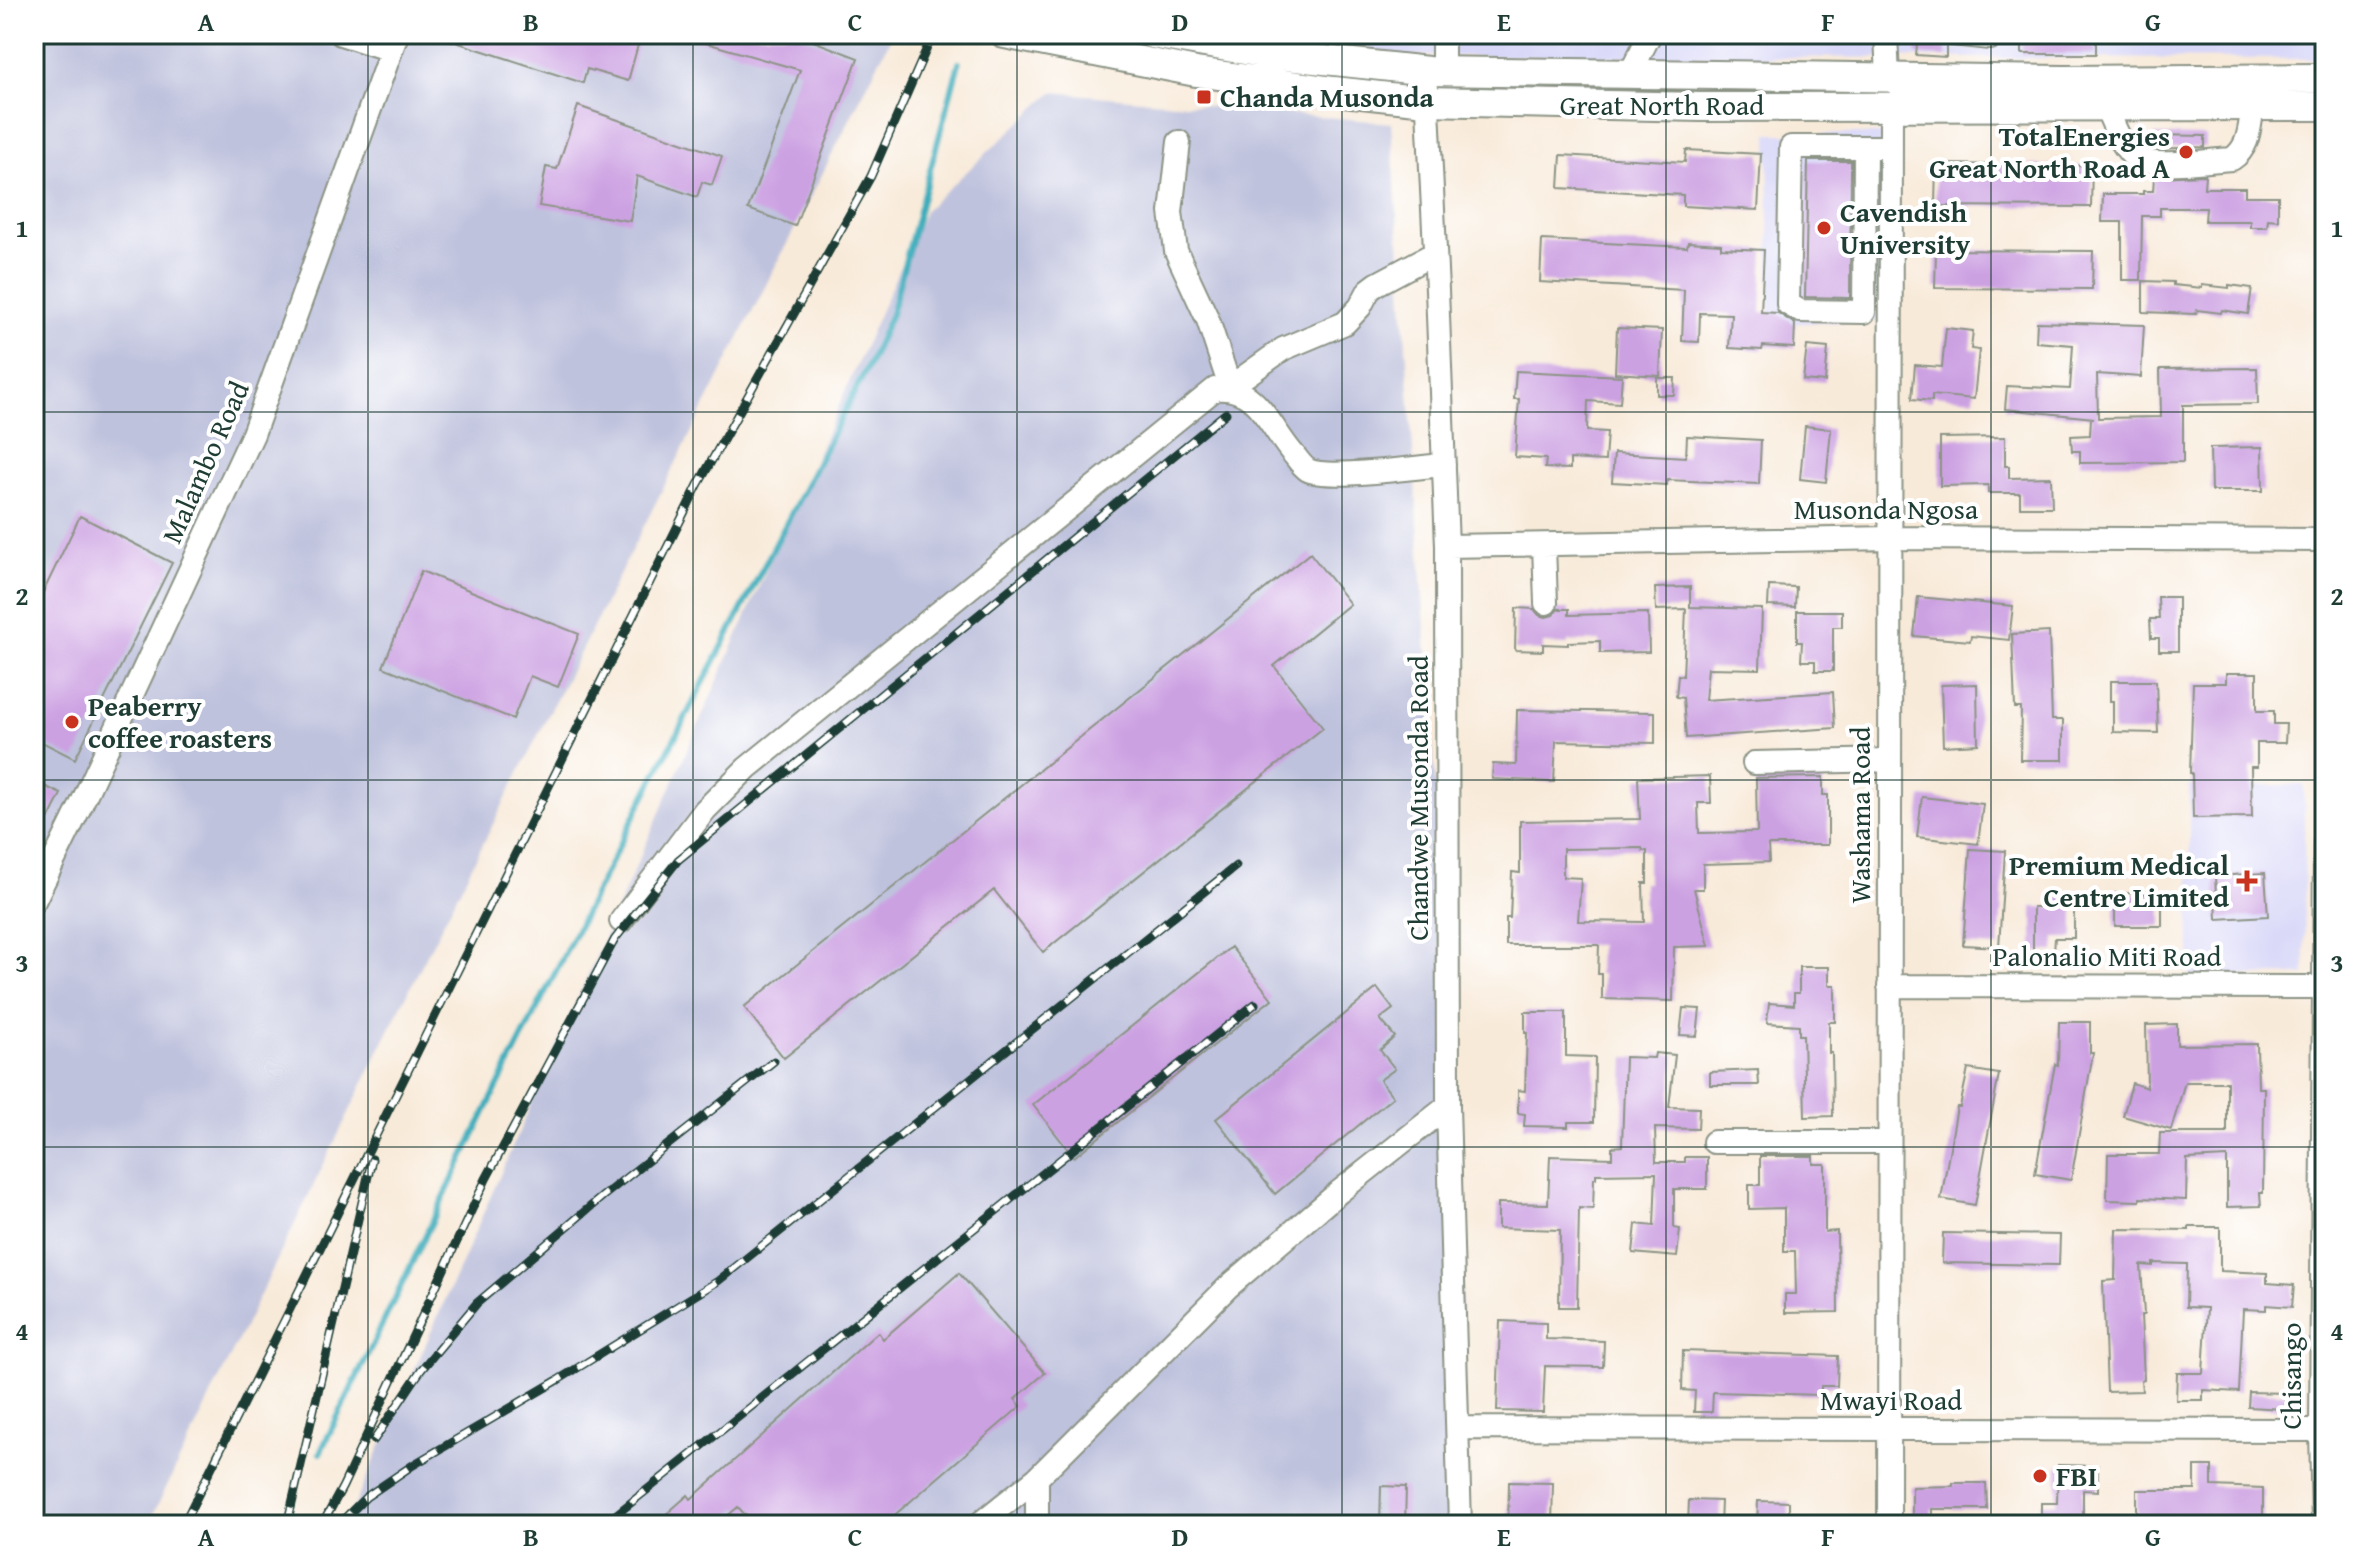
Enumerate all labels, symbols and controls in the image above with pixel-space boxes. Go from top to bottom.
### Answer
text: A [198,2,215,41]
text: B [523,2,539,41]
text: C [848,2,862,41]
text: D [1172,2,1188,41]
text: E [1497,2,1511,41]
text: F [1821,2,1835,41]
text: G [2145,2,2161,41]
place label: Chanda Musonda [1220,76,1435,117]
street label: Great North Road [1560,84,1764,125]
marker: Chanda Musonda [1195,88,1213,106]
place label: TotalEnergies Great North Road A [1929,115,2170,188]
marker: TotalEnergies Great North Road A [2177,143,2195,161]
place label: Cavendish University [1840,191,1971,264]
text: 1 [15,208,29,247]
text: 1 [2330,208,2344,247]
marker: Cavendish University [1815,219,1833,237]
street label: Malambo Road [150,374,259,549]
street label: Musonda Ngosa [1794,488,1979,529]
text: 2 [15,576,29,615]
text: 2 [2330,576,2344,615]
street label: Chandwe Musonda Road [1397,655,1438,941]
place label: Peaberry coffee roasters [88,685,272,758]
marker: Peaberry coffee roasters [63,713,81,731]
street label: Washama Road [1839,727,1880,903]
place label: Premium Medical Centre Limited [2009,844,2230,917]
marker: Premium Medical Centre Limited [2236,870,2258,892]
street label: Palonalio Miti Road [1993,935,2221,976]
text: 3 [15,943,29,982]
text: 3 [2330,943,2344,982]
text: 4 [15,1311,29,1350]
text: 4 [2330,1311,2344,1350]
street label: Chisango [2270,1322,2311,1430]
street label: Mwayi Road [1820,1379,1962,1420]
place label: FBI [2056,1455,2097,1496]
marker: FBI [2031,1467,2049,1485]
text: A [198,1517,215,1556]
text: B [523,1517,539,1556]
text: C [848,1517,862,1556]
text: D [1172,1517,1188,1556]
text: E [1497,1517,1511,1556]
text: F [1821,1517,1835,1556]
text: G [2145,1517,2161,1556]

